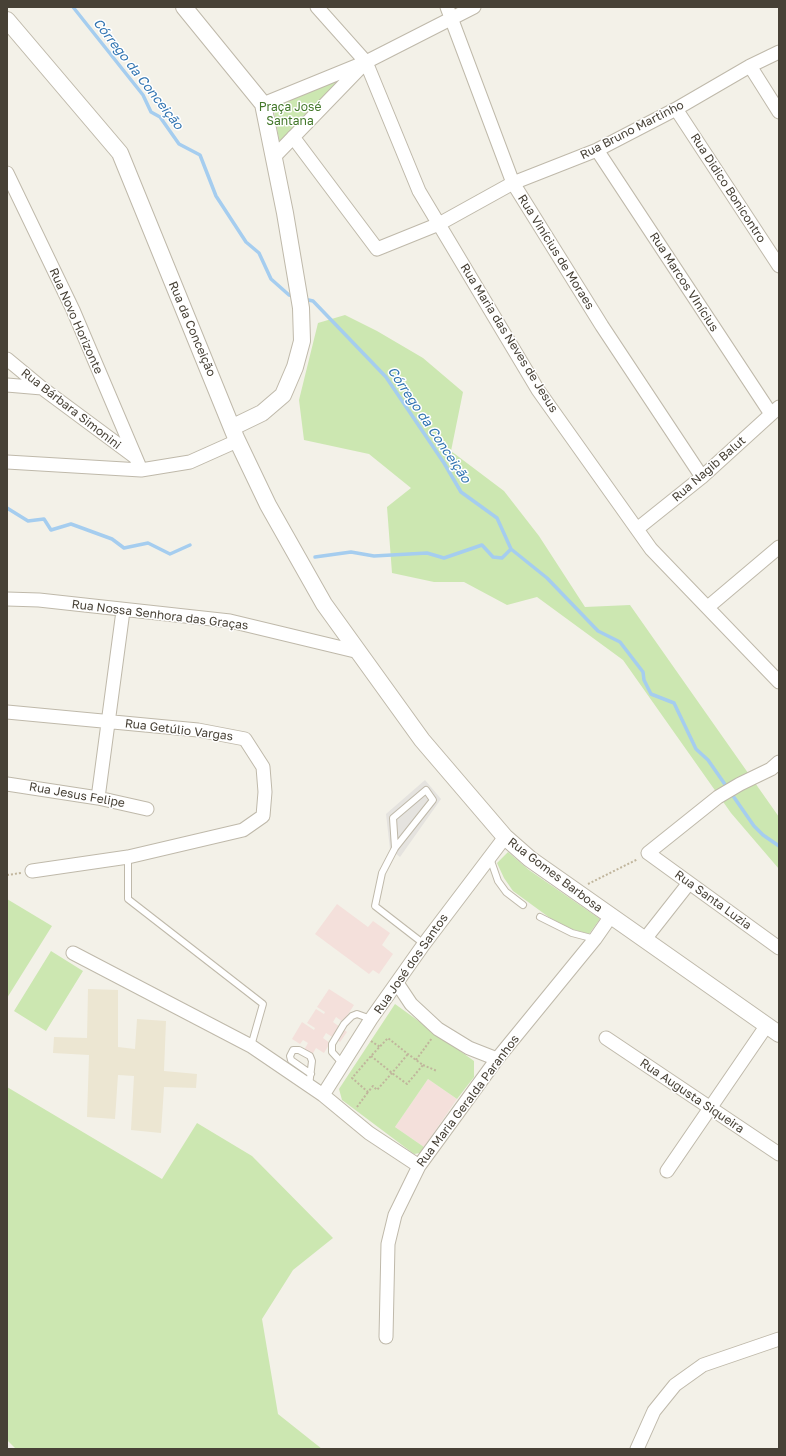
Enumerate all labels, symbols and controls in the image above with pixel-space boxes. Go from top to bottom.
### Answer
water label: Córrego da Conceição [90,15,186,133]
street label: Rua Bruno Martinho [578,98,686,162]
park label: Praça José Santana [259,100,321,128]
street label: Rua Didico Bonicontro [687,131,769,245]
street label: Rua Vinícius de Moraes [515,192,597,312]
street label: Rua Marcos VInícius [647,230,721,334]
street label: Rua Maria das Neves de Jesus [457,261,561,415]
street label: Rua Novo Horizonte [46,266,106,376]
street label: Rua da Conceição [165,279,219,379]
water label: Córrego da Conceição [384,364,474,486]
street label: Rua Bárbara Simonini [18,366,124,452]
street label: Rua Nagib Balut [669,433,749,505]
street label: Rua Nossa Senhora das Graças [71,597,249,633]
street label: Rua Getúlio Vargas [124,716,234,744]
street label: Rua Jesus Felipe [28,779,126,811]
street label: Rua Gomes Barbosa [505,835,605,915]
street label: Rua Santa Luzia [672,867,754,933]
street label: Rua José dos Santos [371,911,451,1017]
street label: Rua Maria Geralda Paranhos [414,1032,522,1170]
street label: Rua Augusta Siqueira [637,1056,747,1136]

